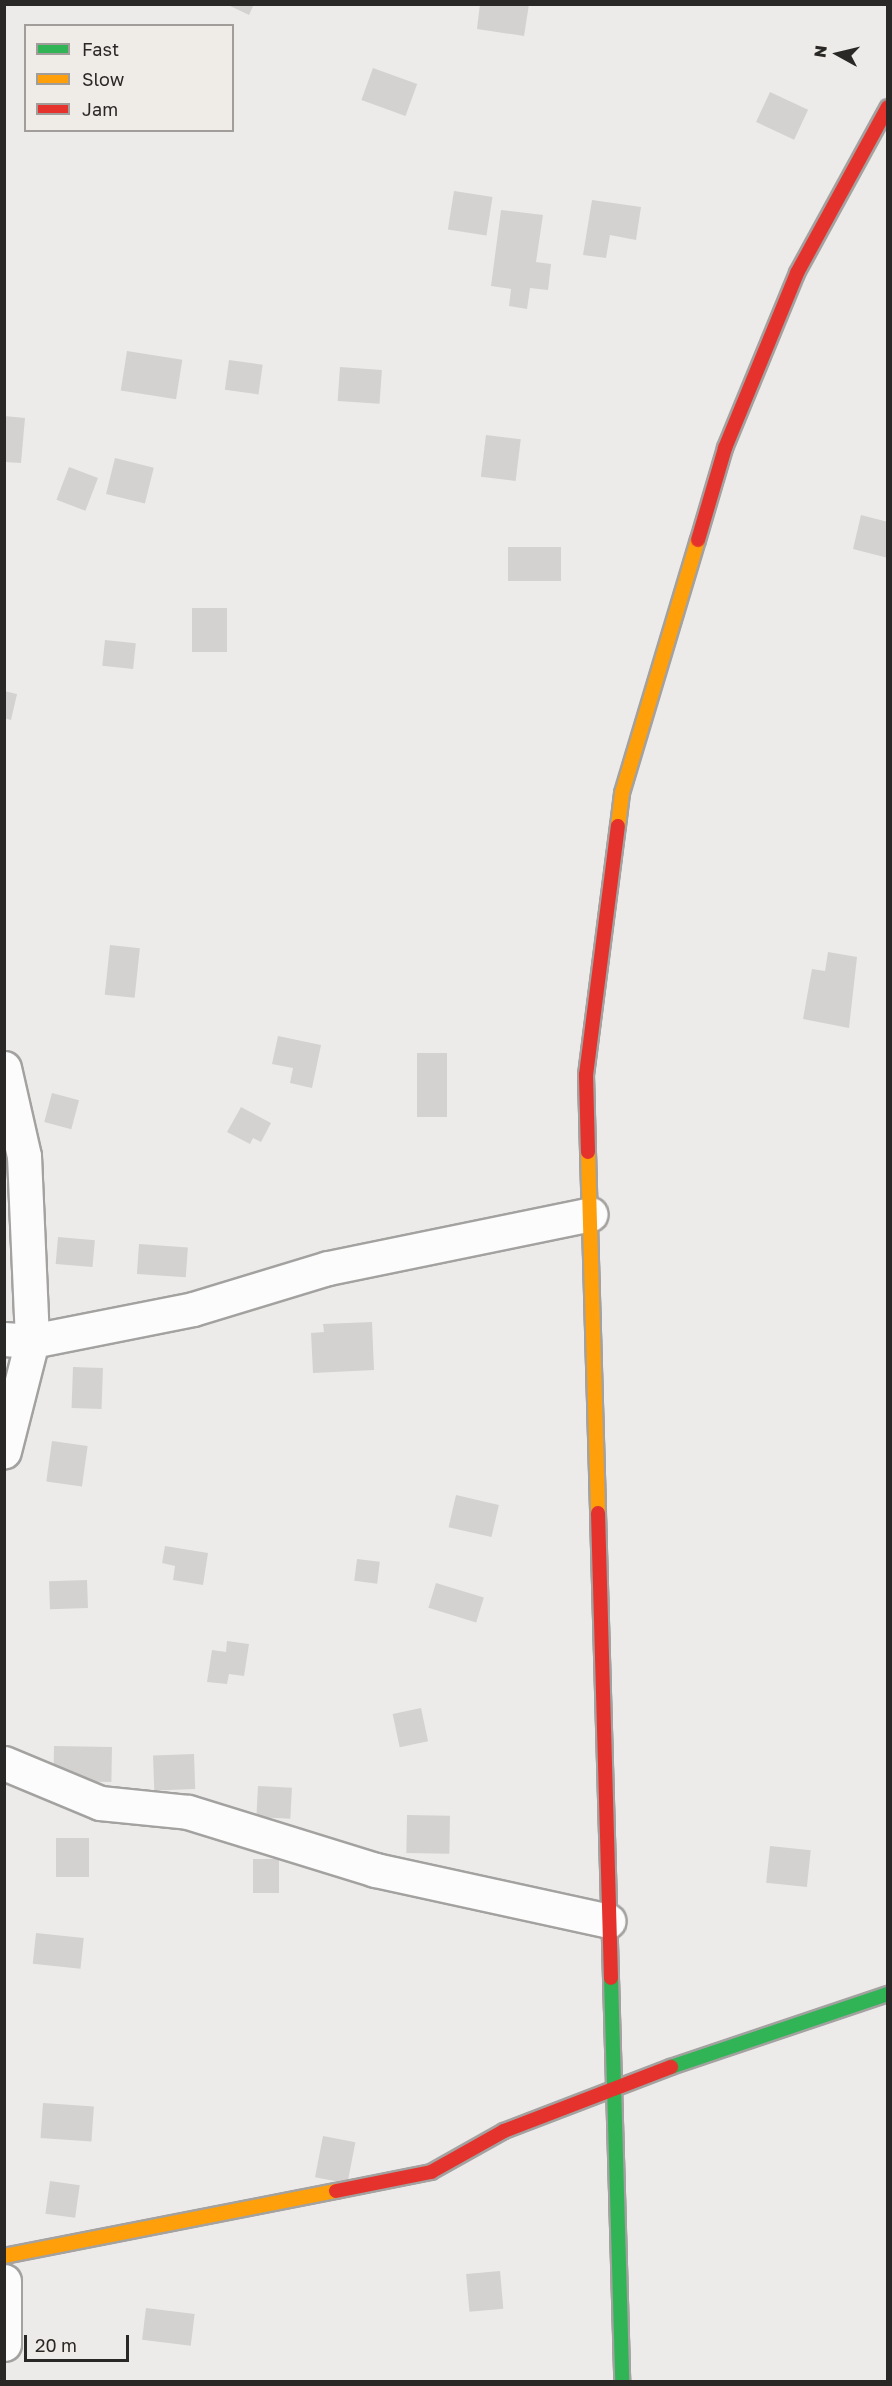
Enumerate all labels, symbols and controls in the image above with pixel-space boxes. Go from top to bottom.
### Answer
legend [24,24,234,132]
north arrow [808,24,868,84]
text: Fast [82,38,119,60]
text: N [809,44,831,59]
text: Slow [82,68,124,90]
text: Jam [82,98,118,120]
scale bar [27,2323,132,2361]
text: 20 m [35,2334,77,2356]

